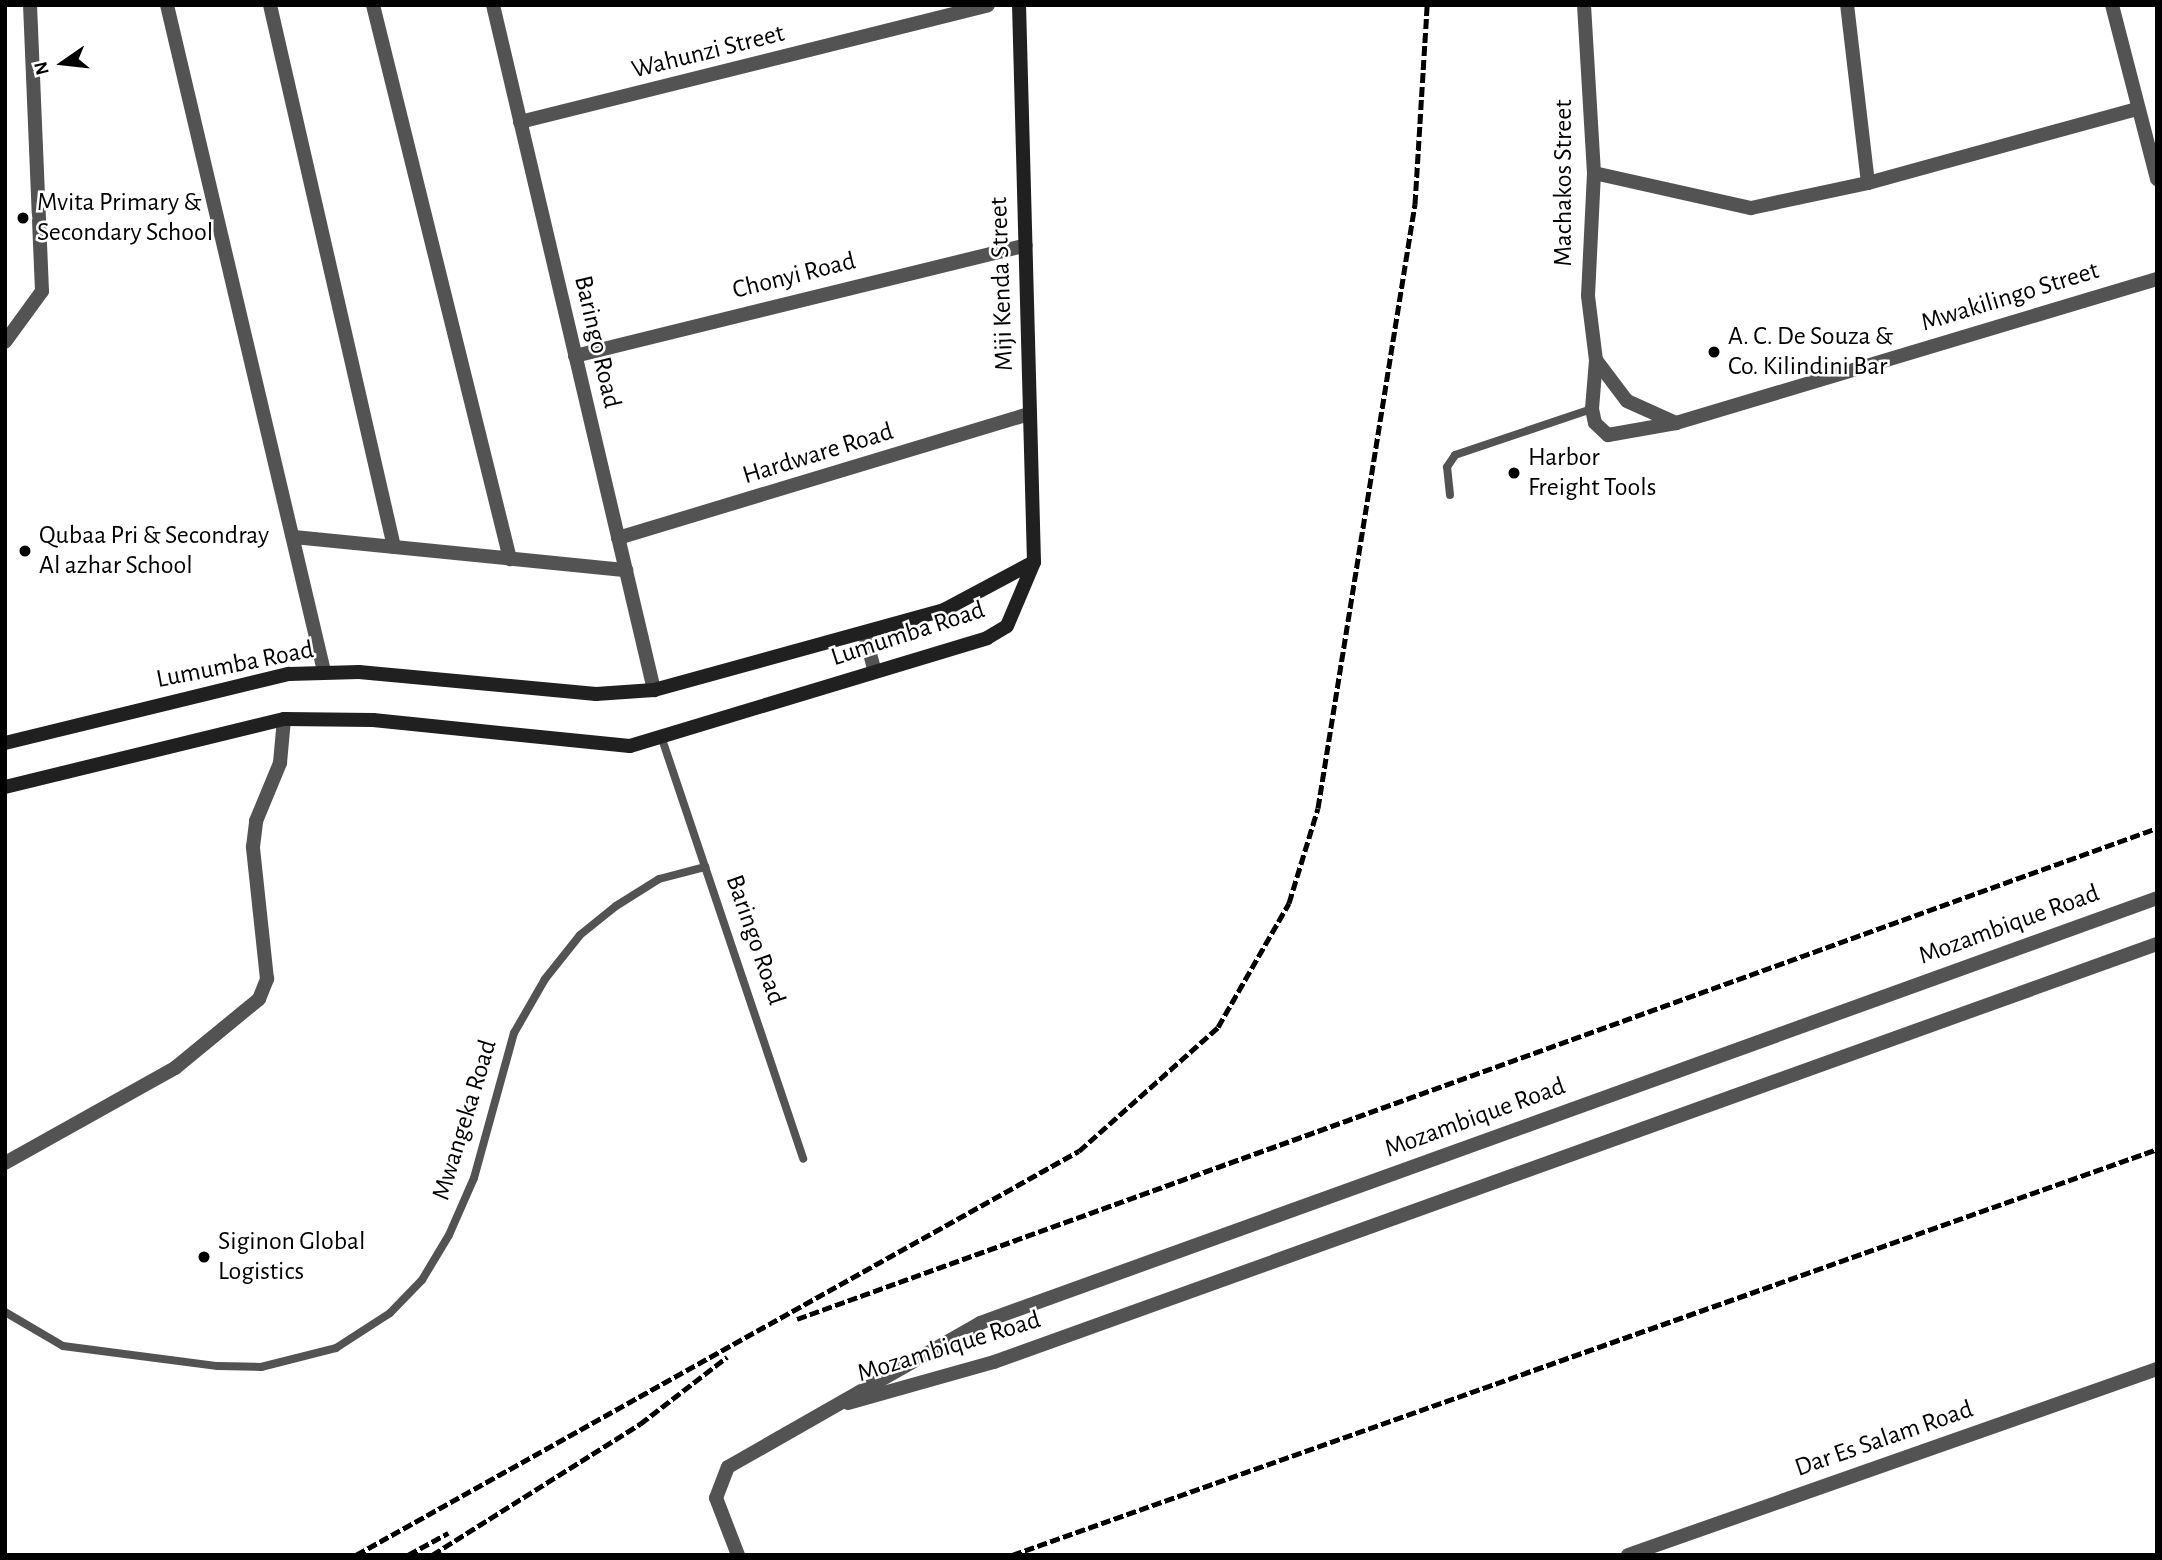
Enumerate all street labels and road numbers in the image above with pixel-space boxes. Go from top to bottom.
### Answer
street label: Wahunzi Street [628,18,788,86]
street label: Machakos Street [1548,99,1580,267]
street label: Miji Kenda Street [983,196,1021,372]
street label: Chonyi Road [729,246,859,306]
street label: Mwakilingo Street [1917,255,2103,339]
street label: Baringo Road [567,273,627,411]
street label: Hardware Road [739,416,897,492]
street label: Lumumba Road [827,594,989,674]
street label: Lumumba Road [154,634,316,696]
street label: Baringo Road [718,871,792,1009]
street label: Mozambique Road [1914,878,2104,972]
street label: Mwangeka Road [426,1036,504,1204]
street label: Mozambique Road [1380,1071,1570,1165]
street label: Mozambique Road [854,1304,1044,1390]
street label: Dar Es Salam Road [1791,1394,1977,1484]

